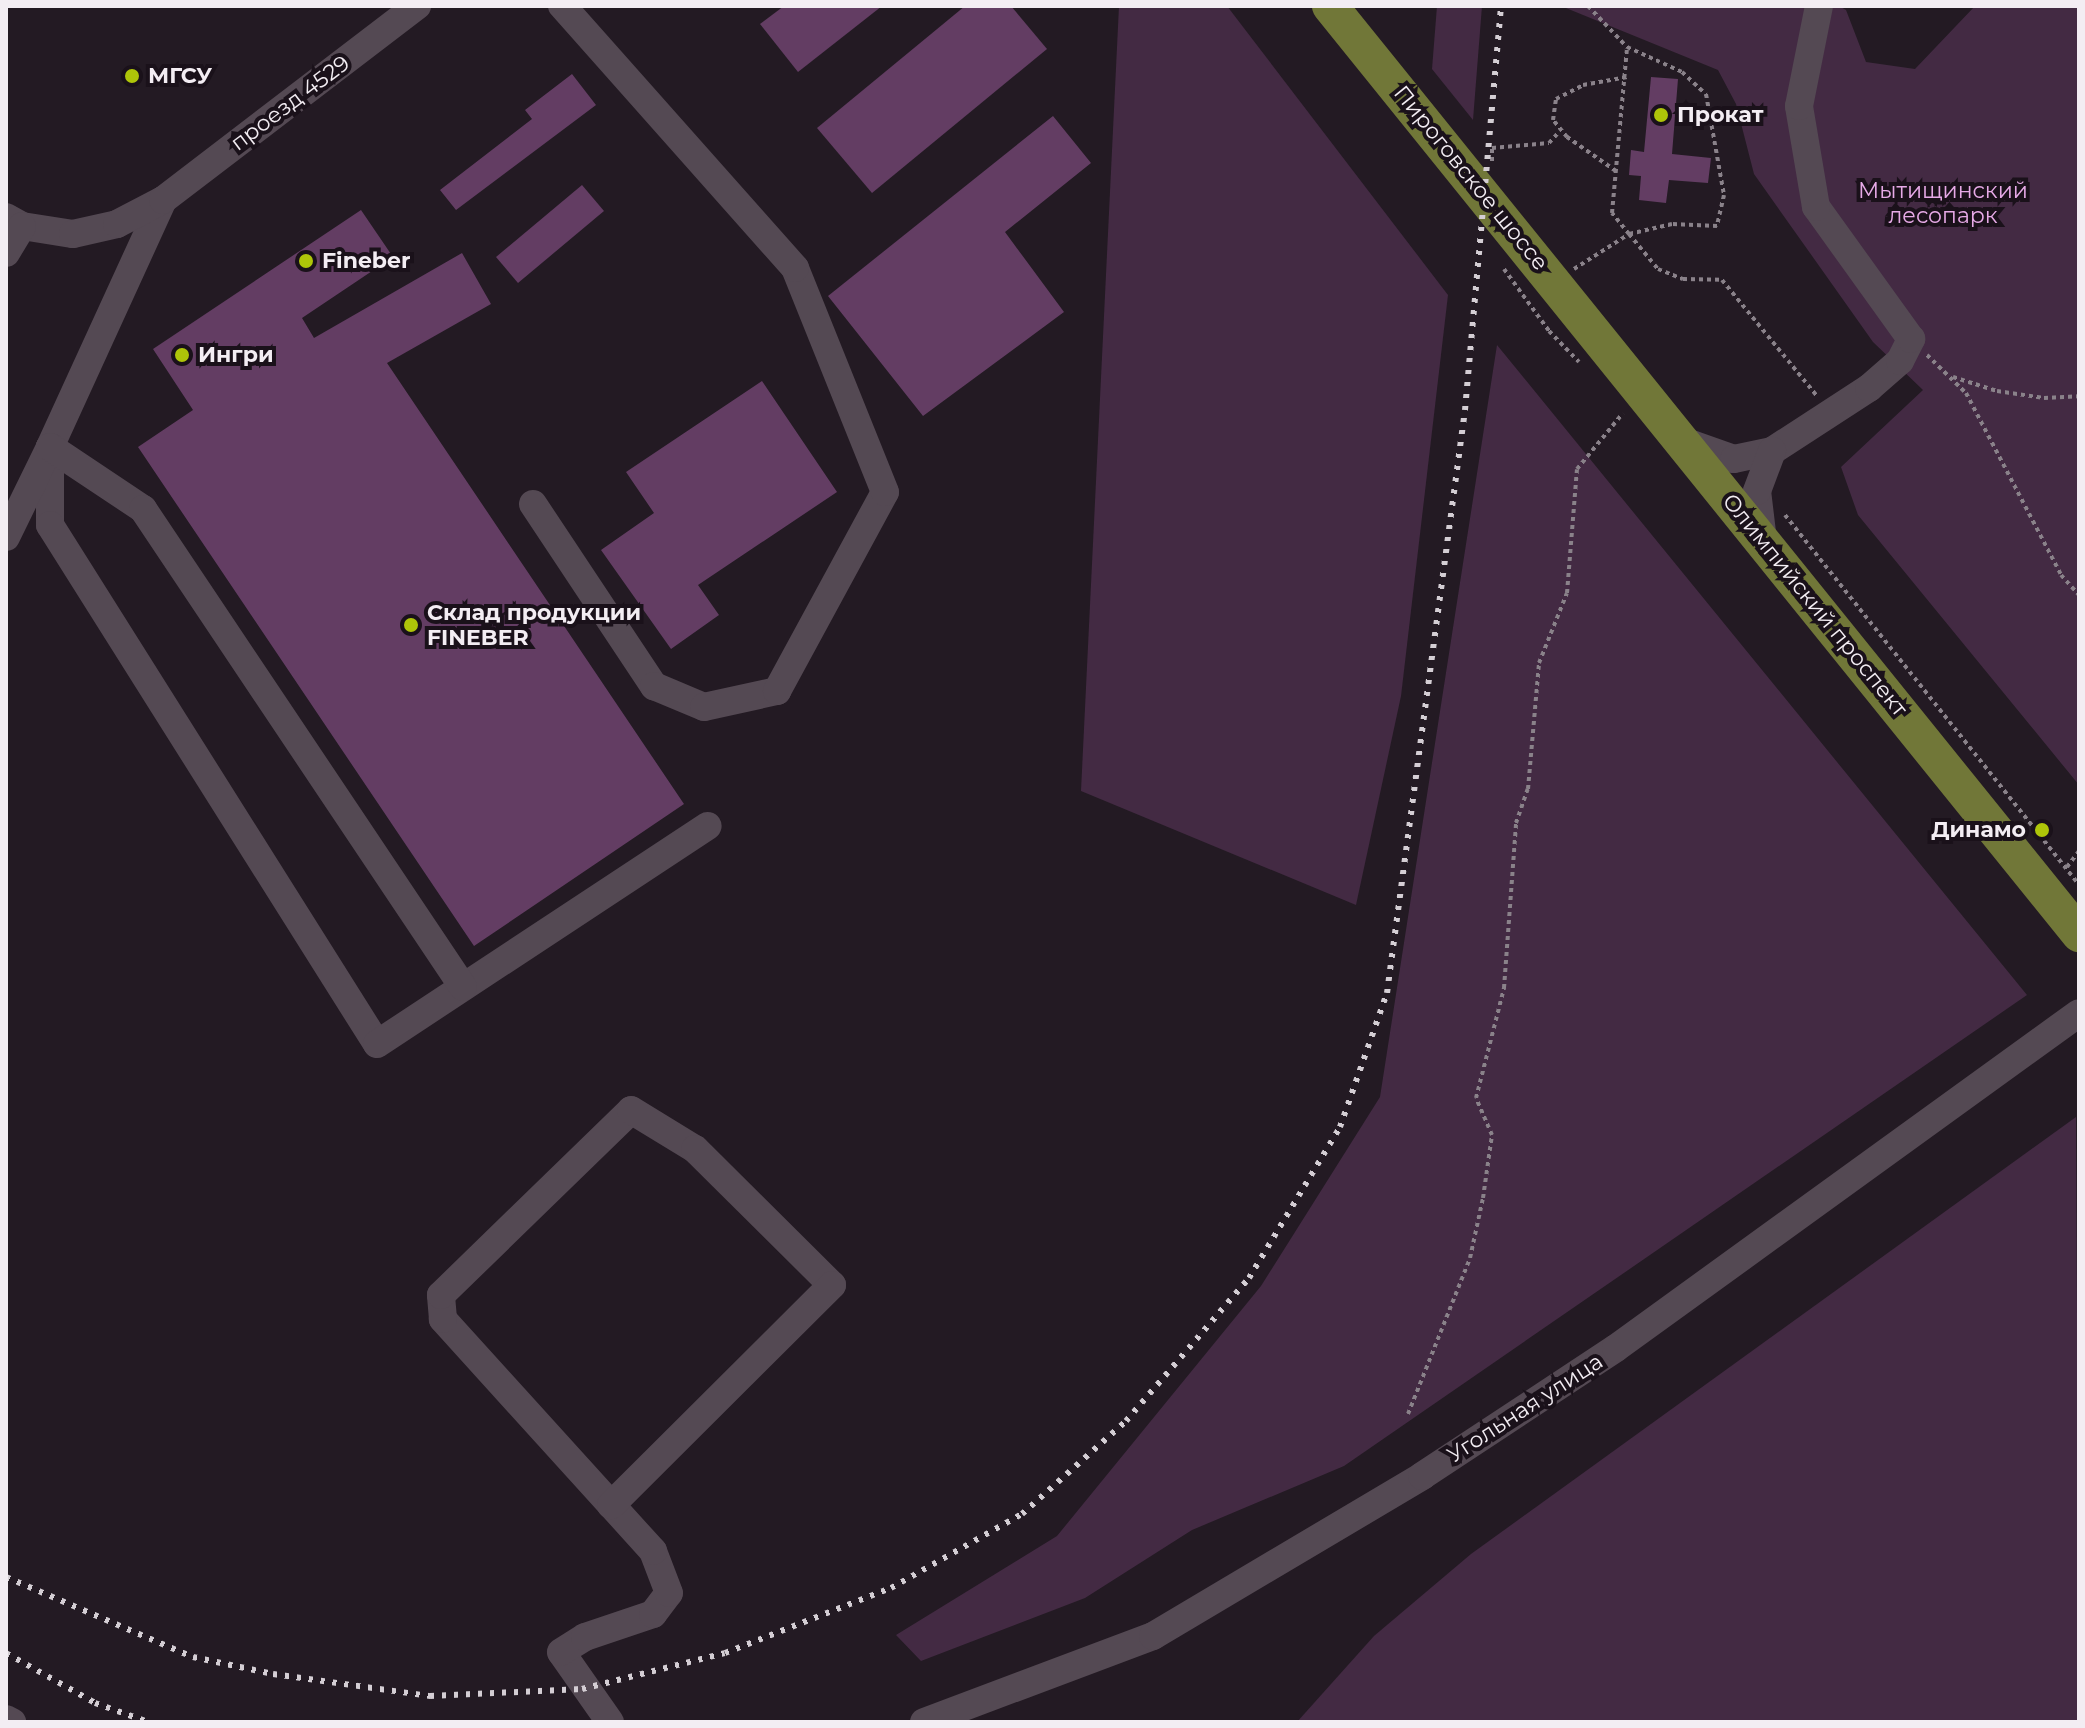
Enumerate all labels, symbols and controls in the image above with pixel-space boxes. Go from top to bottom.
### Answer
street label: проезд 4529 [225,50,355,156]
place label: МГСУ [148,63,212,89]
marker: МГСУ [123,67,141,85]
street label: Пироговское шоссе [1388,80,1554,276]
place label: Прокат [1677,102,1763,128]
marker: Прокат [1652,106,1670,124]
park label: Мытищинский лесопарк [1858,177,2028,228]
place label: Fineber [322,248,410,274]
marker: Fineber [297,252,315,270]
place label: Ингри [198,342,274,368]
marker: Ингри [173,346,191,364]
street label: Олимпийский проспект [1717,488,1913,722]
place label: Склад продукции FINEBER [427,599,641,650]
marker: Склад продукции FINEBER [402,616,420,634]
place label: Динамо [1931,817,2026,843]
marker: Динамо [2033,821,2051,839]
street label: Угольная улица [1442,1348,1608,1468]

